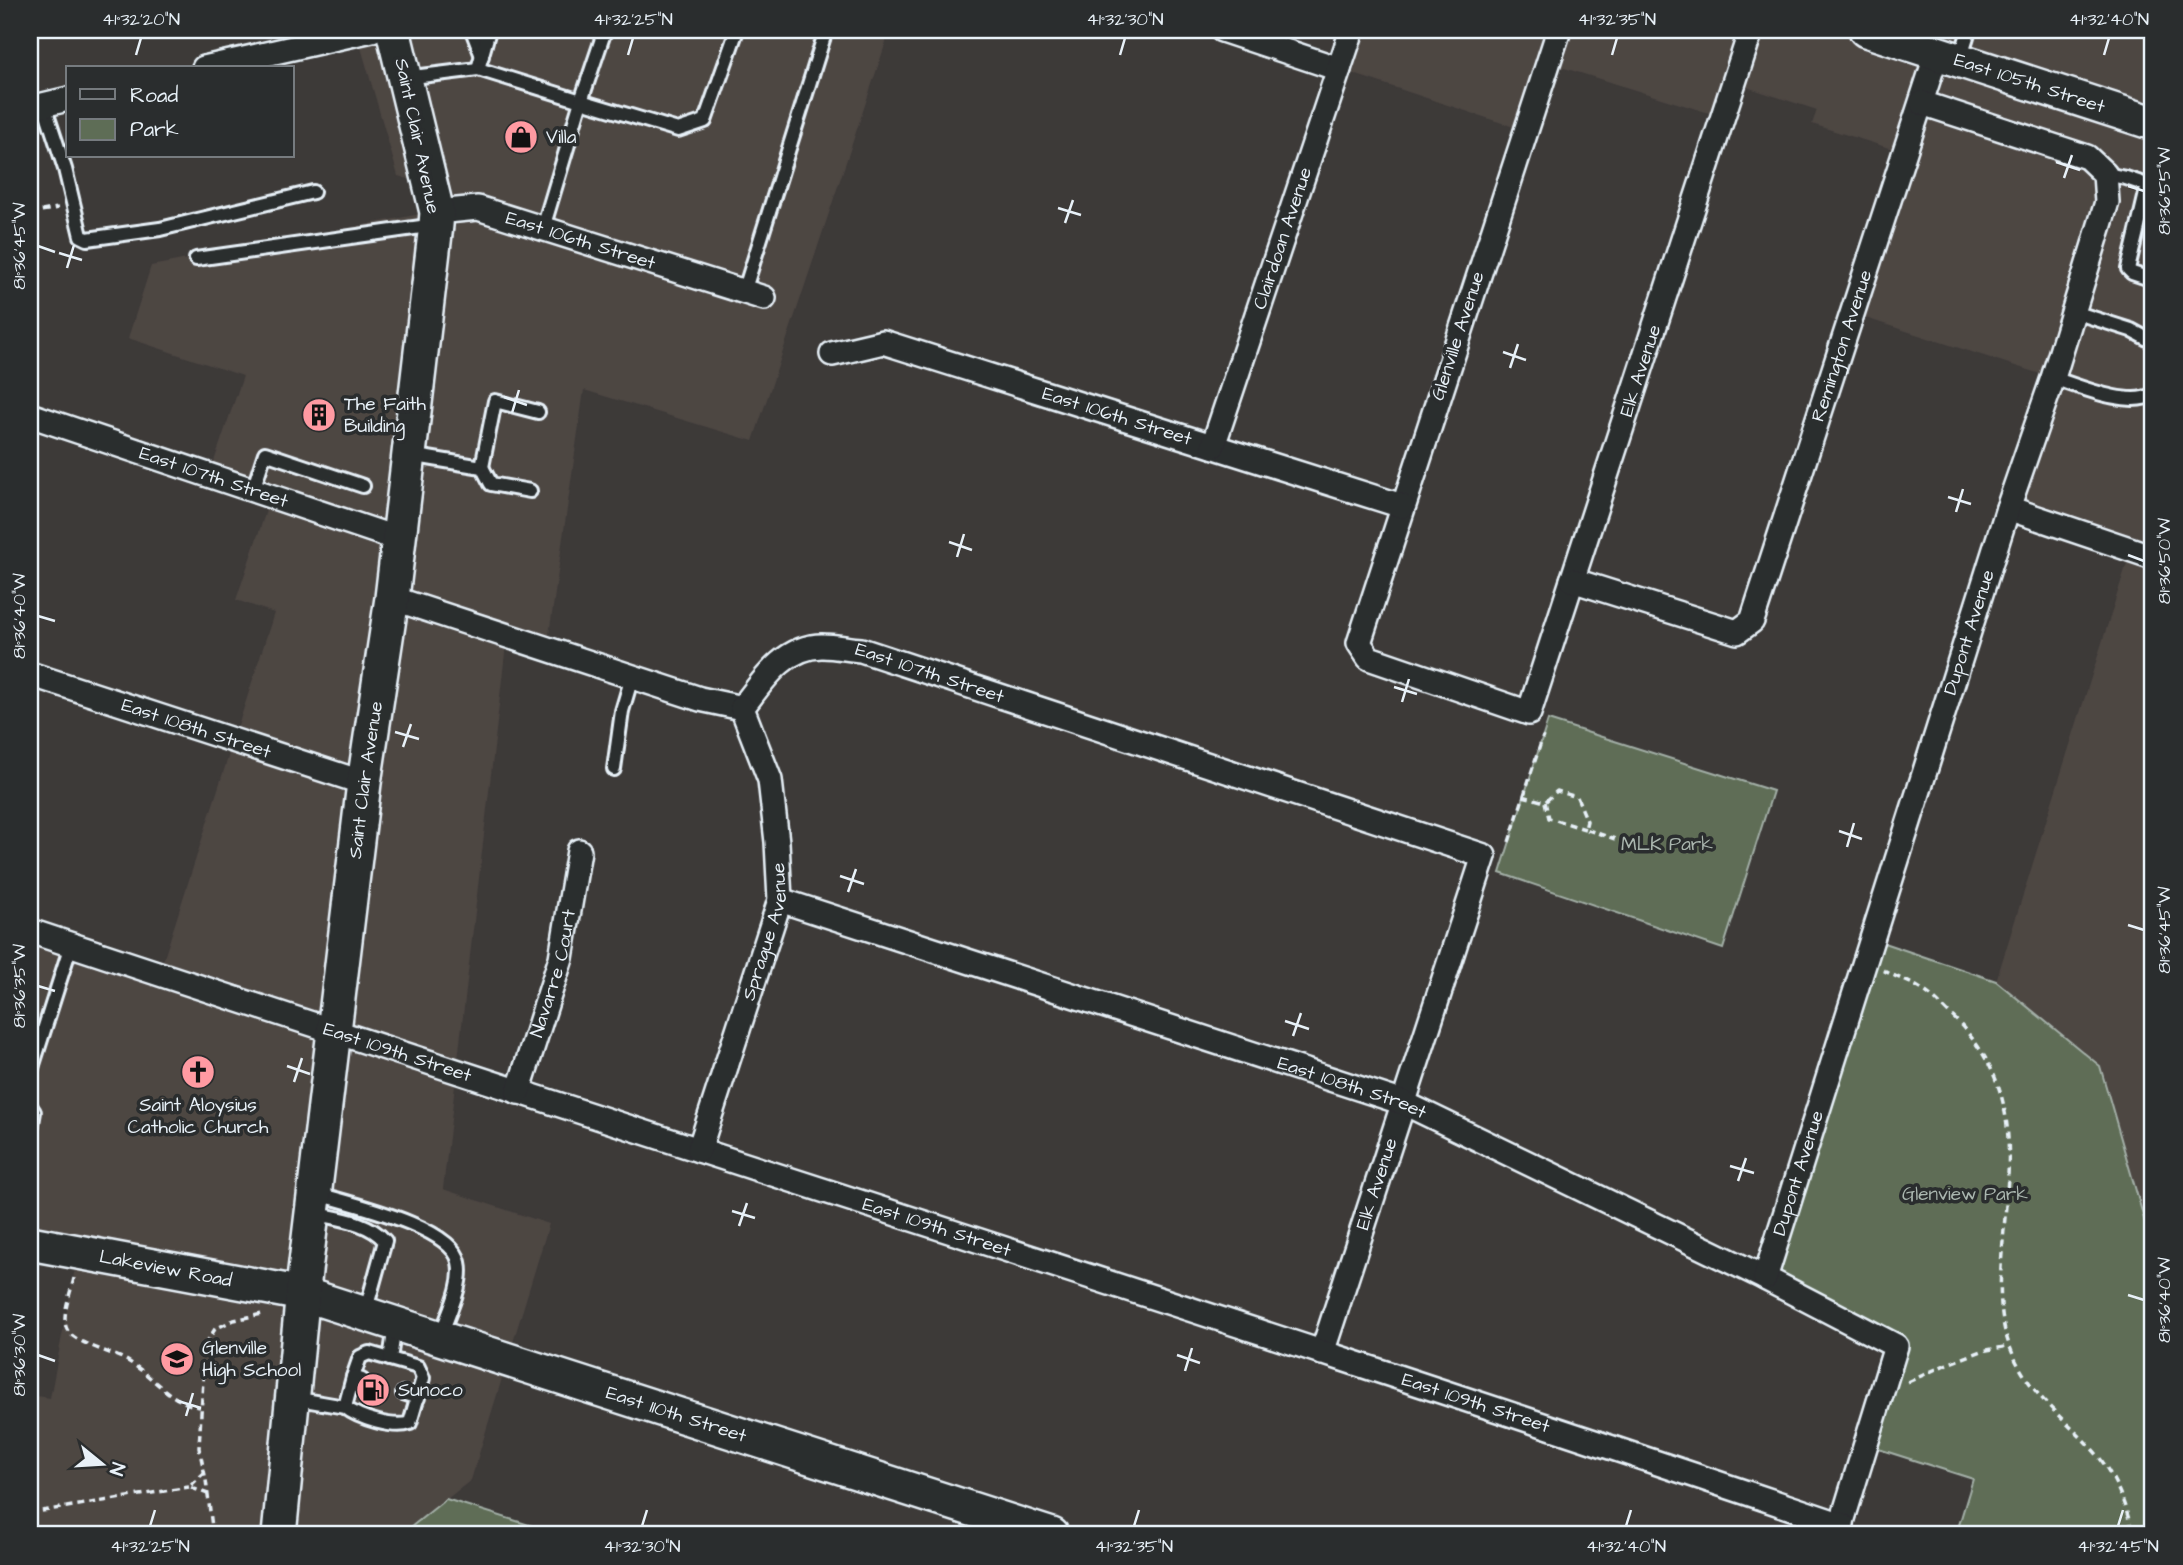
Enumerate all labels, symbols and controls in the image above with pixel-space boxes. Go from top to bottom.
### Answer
text: 41°32'20"N [102,7,180,32]
text: 41°32'25"N [593,7,673,32]
text: 41°32'30"N [1087,7,1163,32]
text: 41°32'35"N [1578,7,1656,32]
text: 41°32'40"N [2069,7,2149,32]
street label: East 105th Street [1951,46,2109,120]
street label: Saint Clair Avenue [387,56,447,216]
legend [66,66,294,158]
text: Road [130,81,178,110]
text: Park [130,115,179,144]
shop icon: Villa [502,118,540,156]
place label: Villa [546,124,577,151]
text: 81°36'55"W [2152,147,2177,235]
street label: Clairdoan Avenue [1246,164,1319,313]
text: 81°36'45"W [7,202,32,290]
street label: East 106th Street [503,204,659,277]
street label: Remington Avenue [1804,267,1879,425]
street label: Glenville Avenue [1424,268,1492,404]
street label: Elk Avenue [1613,321,1668,420]
street label: East 106th Street [1039,380,1196,452]
place label: The Faith Building [344,391,427,441]
building icon: The Faith Building [300,396,338,434]
street label: East 107th Street [136,439,292,515]
text: 81°36'50"W [2152,518,2177,604]
street label: Dupont Avenue [1936,566,2001,698]
text: 81°36'40"W [7,573,32,659]
street label: East 107th Street [852,636,1008,710]
street label: East 108th Street [118,691,275,765]
street label: Saint Clair Avenue [341,700,390,860]
park label: MLK Park [1621,831,1713,858]
street label: Sprague Avenue [735,862,794,1004]
text: 81°36'45"W [2152,886,2177,974]
street label: Navarre Court [523,907,583,1041]
text: 81°36'35"W [7,944,32,1028]
street label: East 109th Street [320,1015,475,1089]
street label: East 108th Street [1274,1049,1432,1126]
church icon: Saint Aloysius Catholic Church [179,1053,217,1091]
place label: Saint Aloysius Catholic Church [128,1092,269,1141]
street label: Dupont Avenue [1766,1107,1831,1239]
street label: Elk Avenue [1349,1135,1405,1233]
park label: Glenview Park [1902,1181,2028,1208]
street label: East 109th Street [859,1190,1015,1264]
street label: Lakeview Road [97,1243,234,1294]
text: 81°36'40"W [2152,1257,2177,1343]
text: 81°36'30"W [7,1313,32,1397]
place label: Glenville High School [202,1335,301,1385]
school or university icon: Glenville High School [158,1340,196,1378]
street label: East 109th Street [1398,1366,1554,1440]
fuel station icon: Sunoco [354,1371,392,1409]
place label: Sunoco [398,1377,463,1404]
street label: East 110th Street [603,1379,750,1449]
north arrow [66,1428,136,1498]
text: N [102,1459,131,1479]
text: 41°32'25"N [110,1534,190,1559]
text: 41°32'30"N [604,1534,680,1559]
text: 41°32'35"N [1095,1534,1173,1559]
text: 41°32'40"N [1586,1534,1666,1559]
text: 41°32'45"N [2077,1534,2159,1559]

